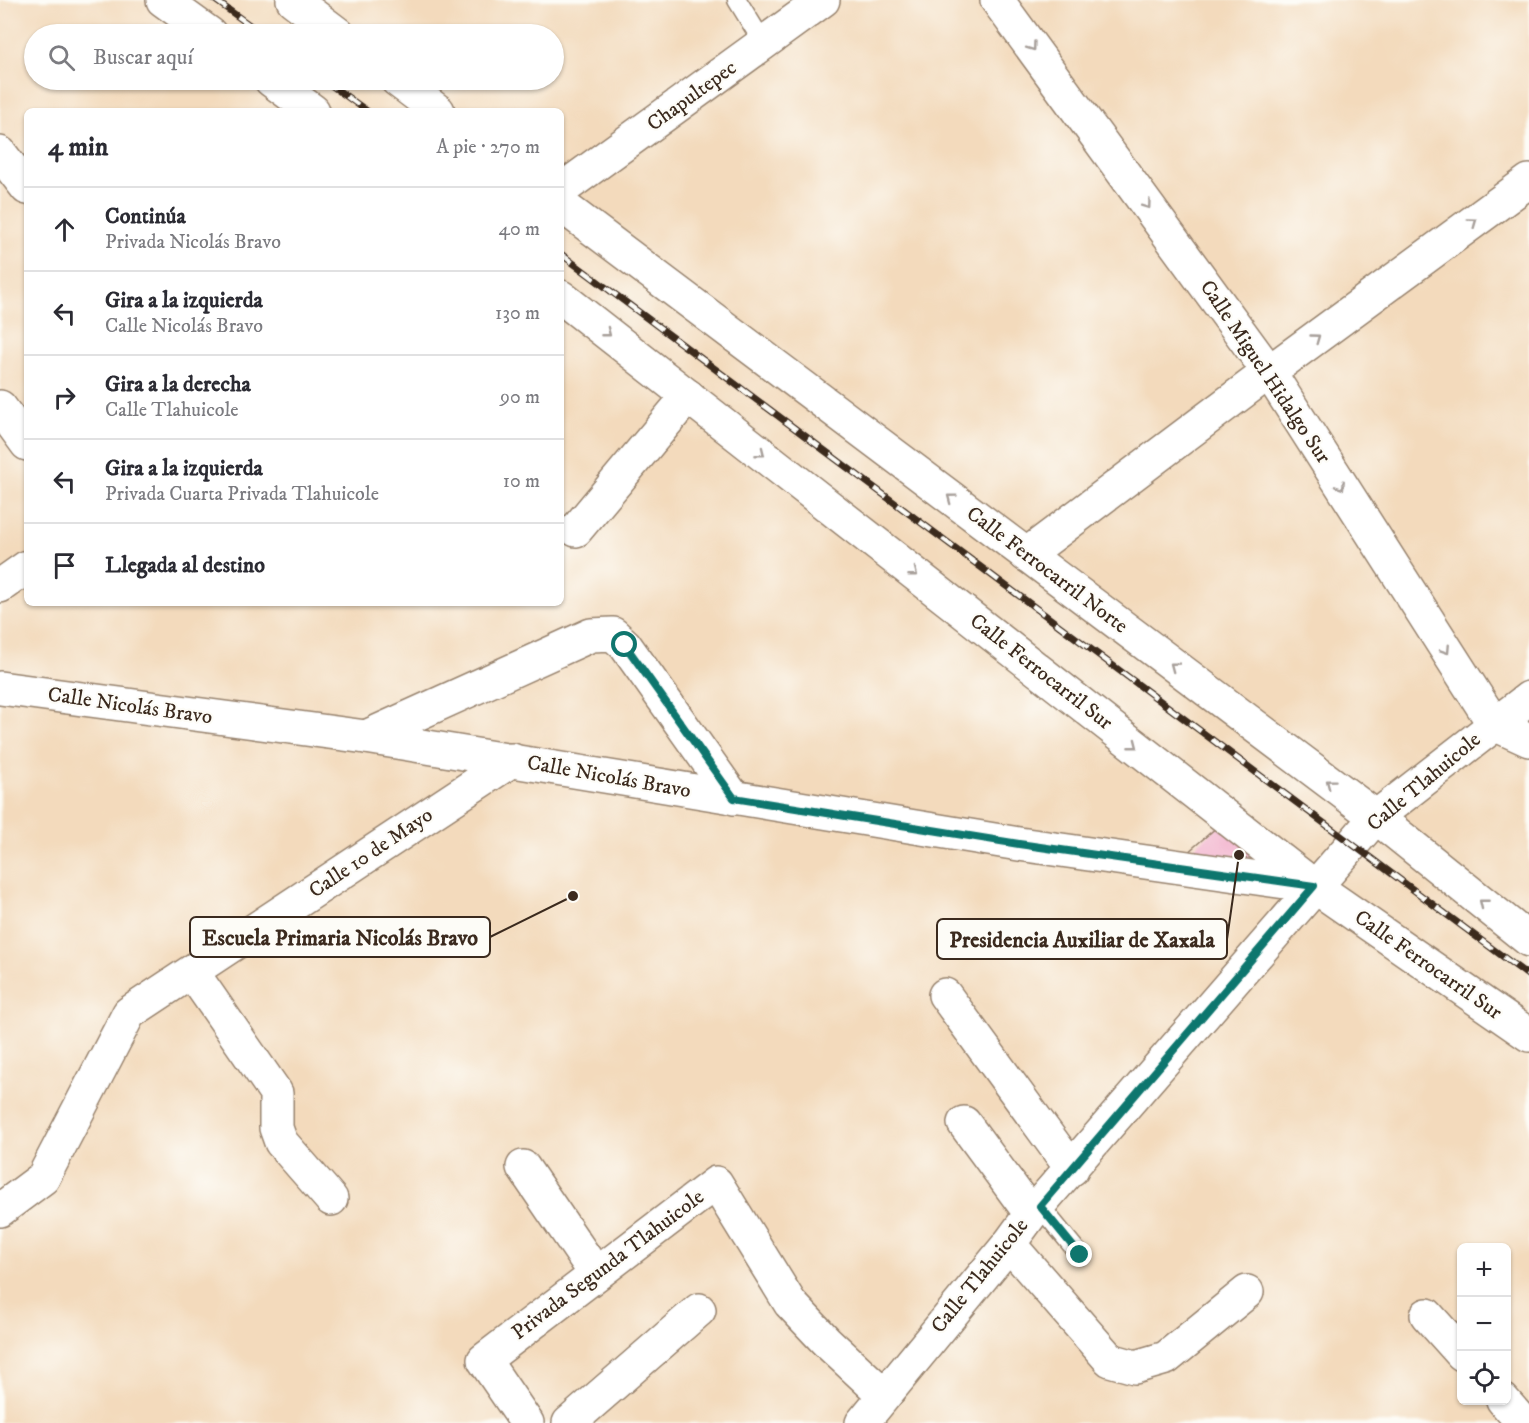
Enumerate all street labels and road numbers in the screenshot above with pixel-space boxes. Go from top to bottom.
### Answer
street label: Chapultepec [642,55,742,137]
street label: Calle Miguel Hidalgo Sur [1194,275,1336,469]
street label: Calle Ferrocarril Norte [961,501,1133,639]
street label: Calle Ferrocarril Sur [964,608,1118,736]
street label: Calle Nicolás Bravo [46,682,214,730]
street label: Calle Tlahuicole [1362,727,1486,837]
street label: Calle Nicolás Bravo [525,750,693,804]
street label: Calle 10 de Mayo [304,802,438,904]
street label: Calle Ferrocarril Sur [1349,904,1507,1026]
street label: Privada Segunda Tlahuicole [507,1184,710,1346]
street label: Calle Tlahuicole [926,1213,1034,1339]

